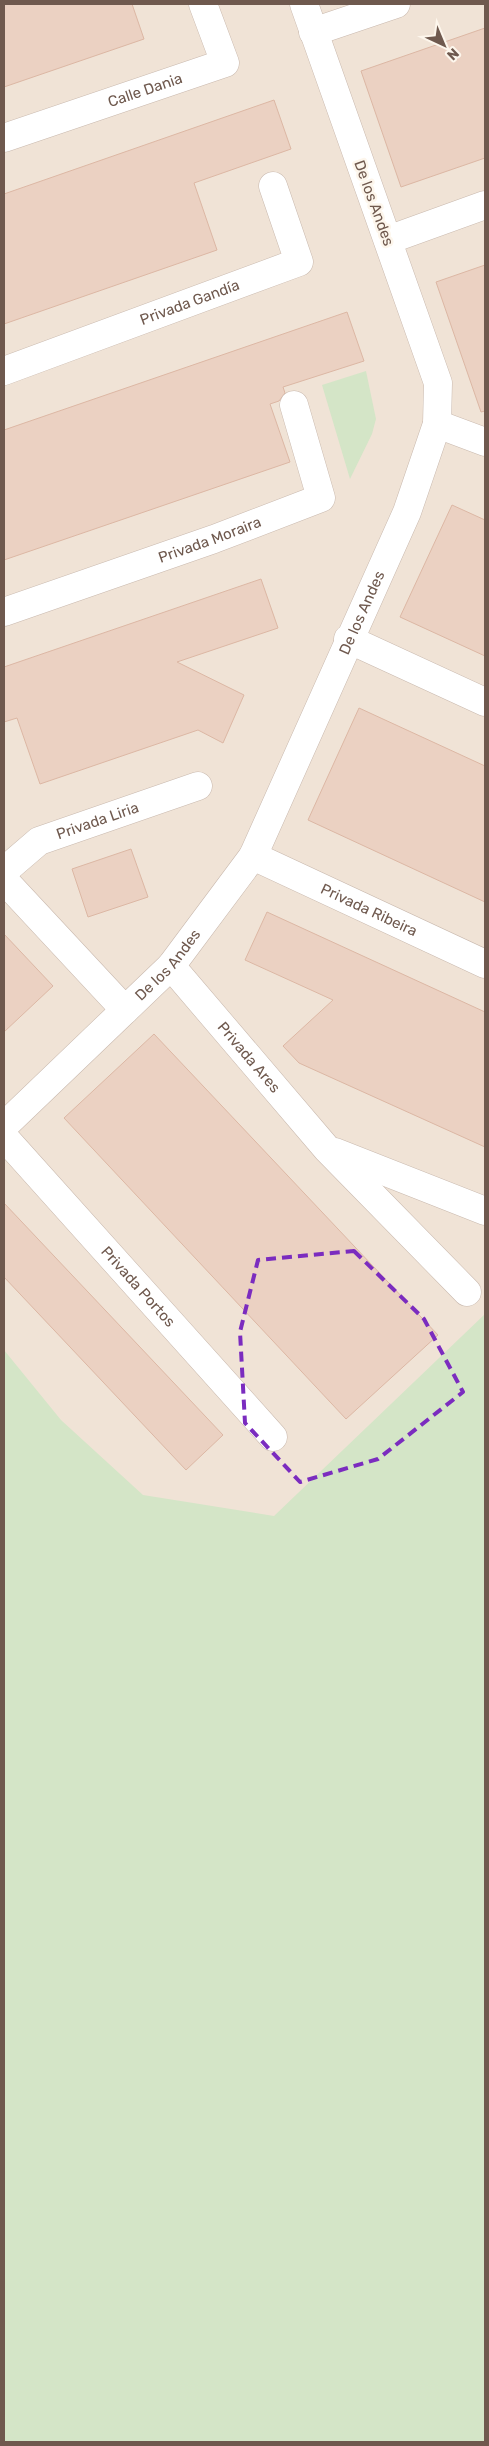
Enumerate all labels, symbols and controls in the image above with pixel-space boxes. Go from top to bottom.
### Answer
north arrow [419,20,469,70]
text: N [443,44,462,64]
street label: Calle Dania [106,69,185,111]
street label: De los Andes [350,158,398,249]
street label: Privada Gandía [138,276,242,329]
street label: Privada Moraira [156,513,264,567]
street label: De los Andes [335,568,389,657]
street label: Privada Liria [54,798,141,843]
street label: Privada Ribeira [318,880,420,940]
street label: De los Andes [131,925,205,1004]
street label: Privada Ares [214,1018,284,1097]
street label: Privada Portos [97,1243,179,1331]

